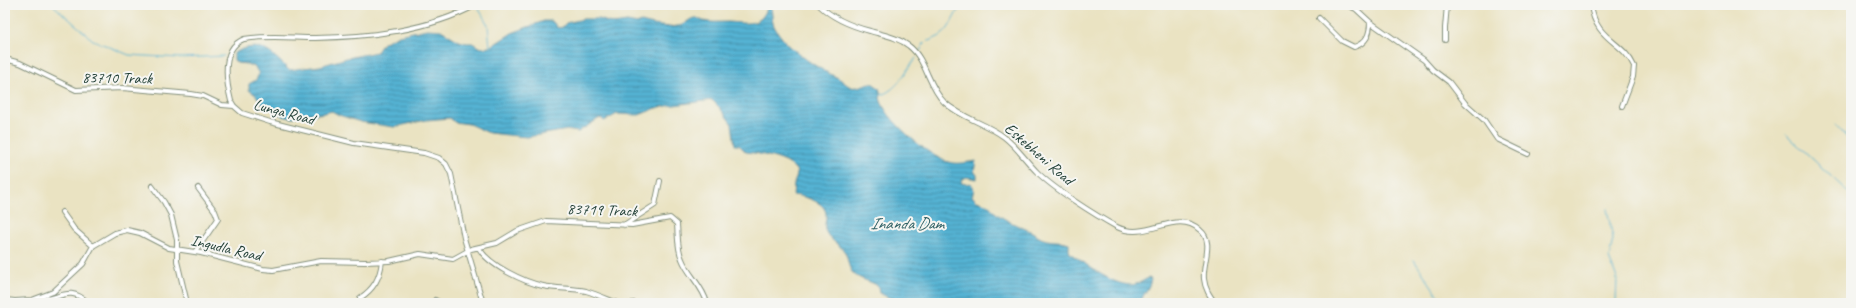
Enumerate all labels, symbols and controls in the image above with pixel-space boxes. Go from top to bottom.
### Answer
street label: 83710 Track [82,67,153,89]
street label: Lunga Road [251,94,319,130]
street label: Eskebheni Road [1000,118,1080,191]
street label: 83719 Track [567,199,639,221]
water label: Inanda Dam [870,213,945,234]
street label: Ingudla Road [189,230,266,266]

